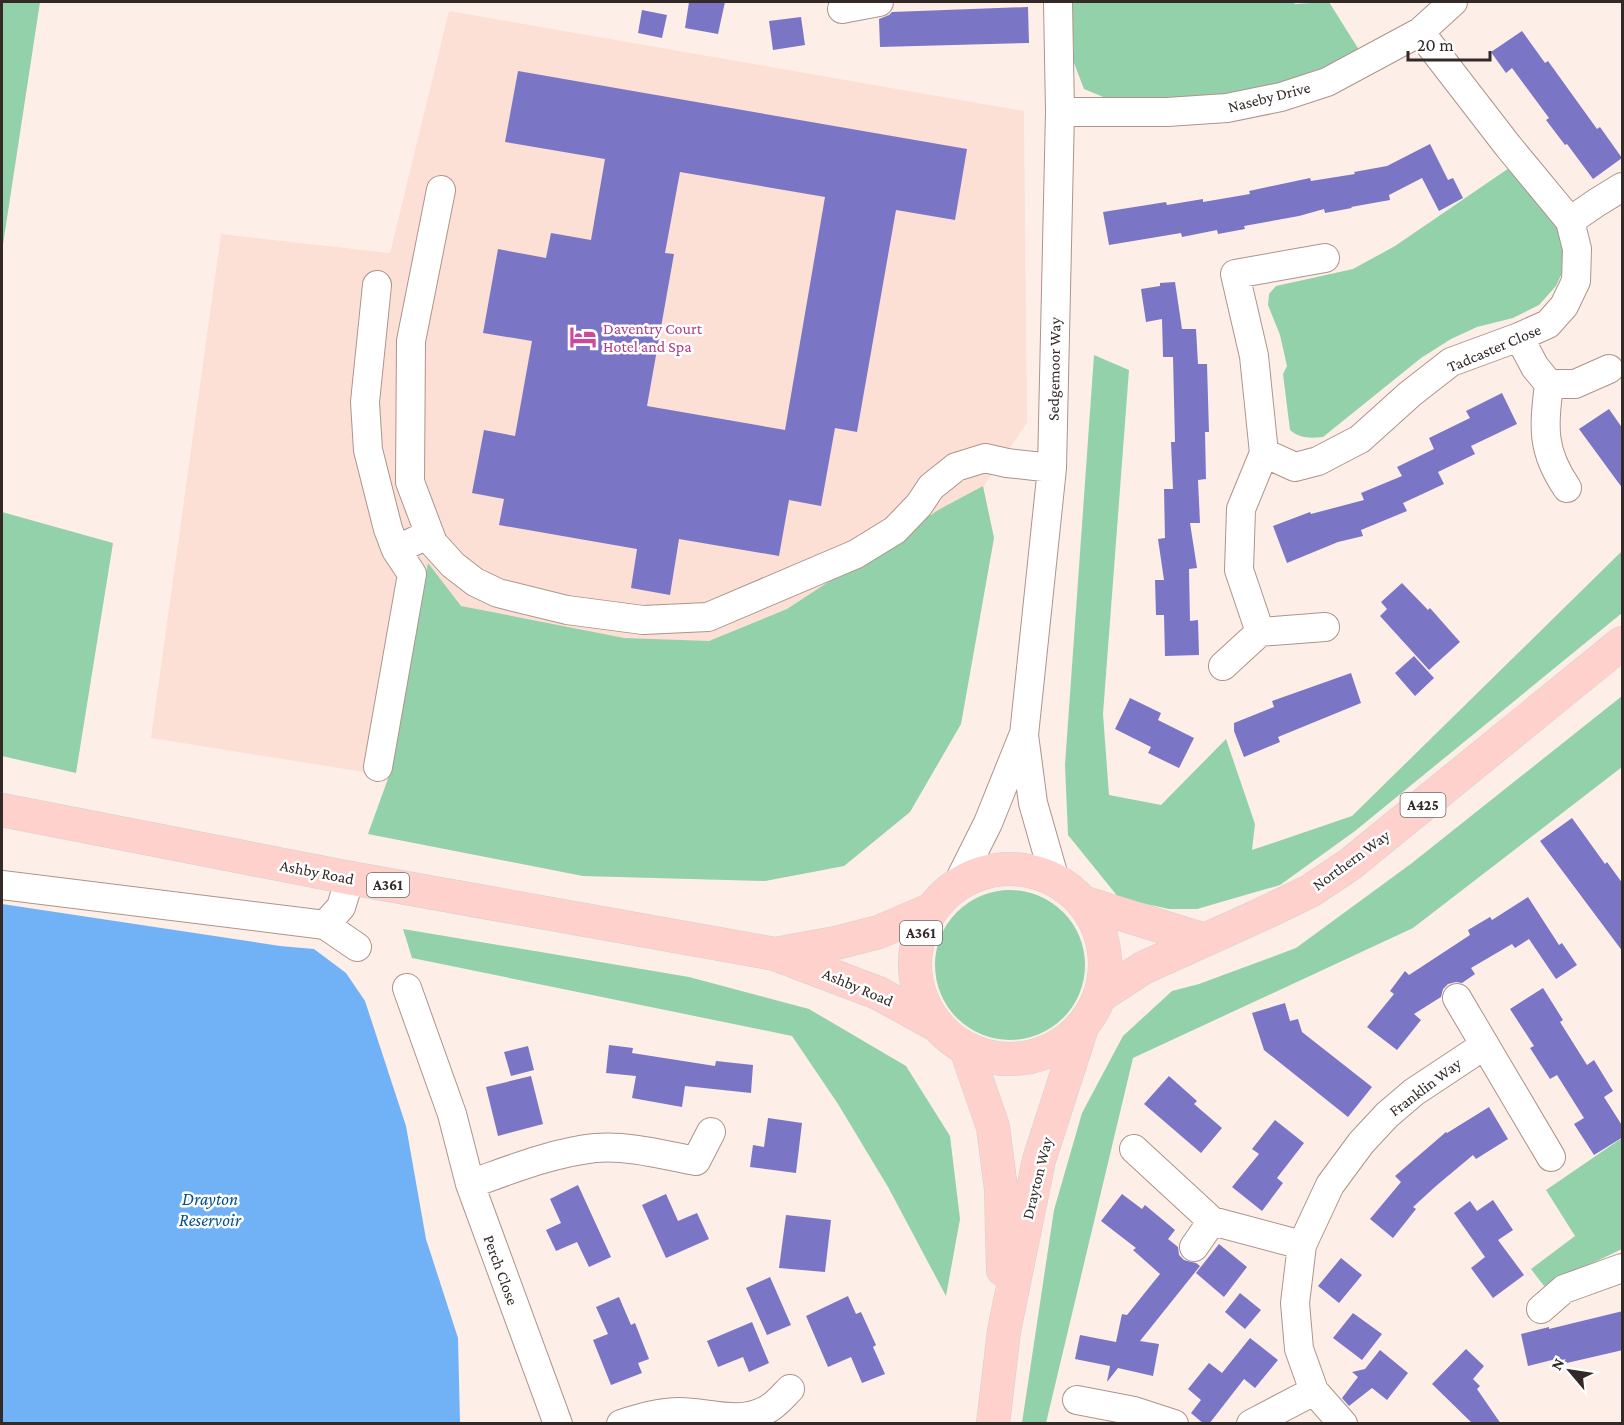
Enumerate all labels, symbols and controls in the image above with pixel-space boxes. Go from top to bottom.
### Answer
scale bar [1408,24,1490,62]
text: 20 m [1417,35,1454,55]
street label: Naseby Drive [1226,79,1312,116]
street label: Sedgemoor Way [1045,316,1064,421]
place label: Daventry Court Hotel and Spa [603,320,703,356]
street label: Tadcaster Close [1445,321,1543,375]
hotel icon: Daventry Court Hotel and Spa [568,322,598,352]
road number: A425 [1400,793,1446,817]
street label: Northern Way [1309,826,1394,894]
street label: Ashby Road [278,857,356,889]
road number: A361 [367,873,409,897]
road number: A361 [900,921,942,945]
street label: Ashby Road [820,965,896,1011]
street label: Franklin Way [1386,1054,1465,1120]
street label: Drayton Way [1019,1134,1057,1221]
water label: Drayton Reservoir [179,1189,242,1230]
street label: Perch Close [481,1233,521,1307]
north arrow [1540,1341,1600,1401]
text: N [1547,1355,1567,1373]

